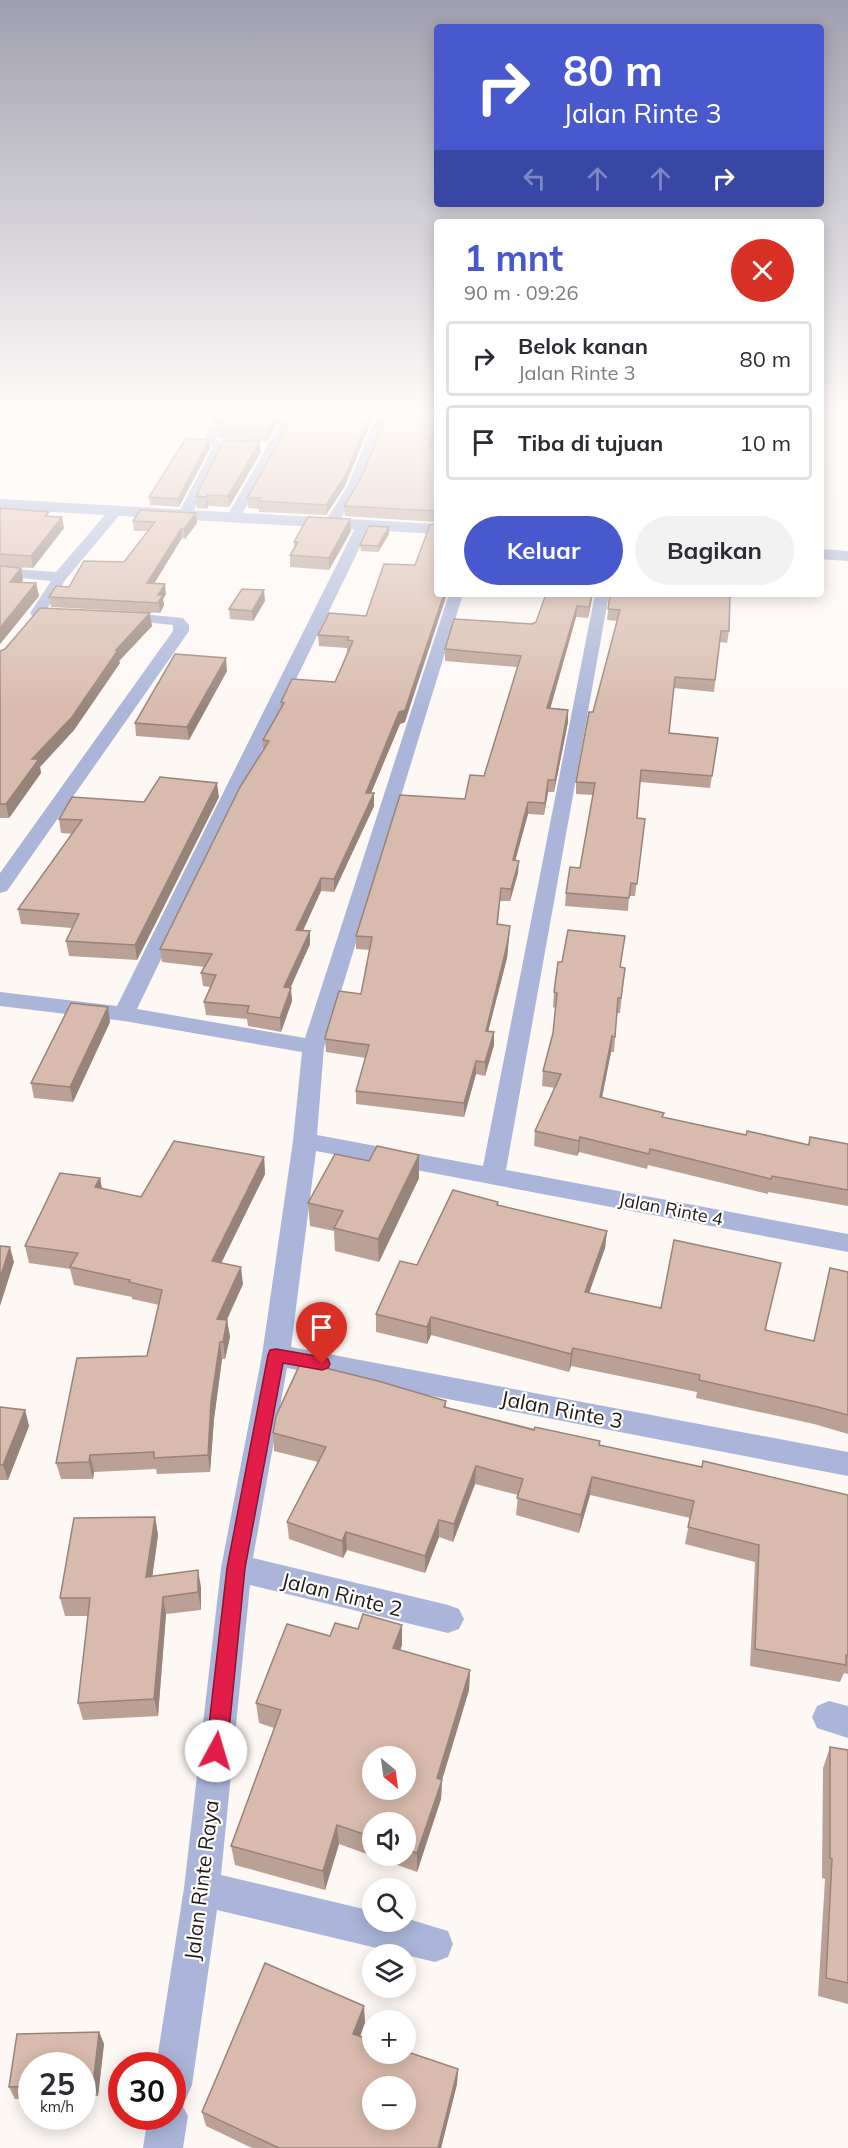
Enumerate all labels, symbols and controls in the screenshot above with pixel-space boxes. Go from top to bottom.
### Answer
text: 80 m [563,44,663,97]
icon: right [464,48,542,126]
text: Jalan Rinte 3 [563,96,722,130]
icon: left [518,162,551,195]
icon: ahead [581,162,614,195]
icon: ahead [644,162,677,195]
icon: right [707,162,740,195]
text: 1 mnt [464,235,563,280]
button: close [731,239,794,302]
text: 90 m · 09:26 [464,280,578,305]
text: Belok kanan [518,332,648,360]
icon: right [467,342,500,375]
text: 80 m [740,345,791,373]
text: Jalan Rinte 3 [518,360,636,385]
icon: arrive [467,426,500,459]
text: Tiba di tujuan [518,429,663,457]
text: 10 m [740,429,791,457]
button: Keluar [464,516,623,585]
button: Bagikan [635,516,794,585]
street label: Jalan Rinte 4 [617,1188,725,1230]
pin [296,1302,347,1364]
icon: arrive [305,1311,338,1344]
street label: Jalan Rinte 3 [499,1384,625,1434]
street label: Jalan Rinte 2 [279,1566,405,1622]
position arrow [184,1719,248,1783]
north arrow [362,1746,416,1800]
map controls [362,1746,416,2130]
street label: Jalan Rinte Raya [178,1798,224,1962]
button: sound [362,1812,416,1866]
button: search [362,1878,416,1932]
button: layers [362,1944,416,1998]
button: + [362,2010,416,2064]
speed limit sign: 30 [108,2052,186,2130]
text: 25 [39,2065,75,2103]
button: − [362,2076,416,2130]
text: km/h [40,2097,74,2116]

